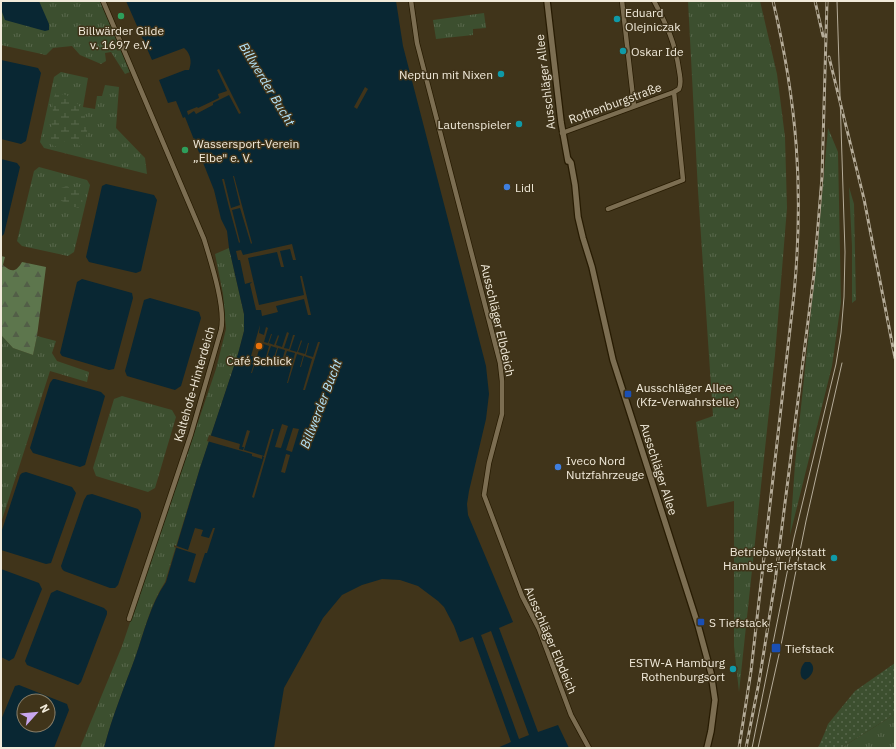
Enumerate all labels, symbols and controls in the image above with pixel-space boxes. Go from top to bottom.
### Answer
place label: Eduard Olejniczak [625,5,681,34]
marker: Billwärder Gilde v. 1697 e.V. [116,11,126,21]
marker: Eduard Olejniczak [612,14,622,24]
place label: Billwärder Gilde v. 1697 e.V. [78,23,164,52]
street label: Ausschläger Allee [532,33,558,131]
water label: Billwerder Bucht [235,39,299,129]
place label: Oskar Ide [631,44,684,59]
marker: Oskar Ide [618,46,628,56]
place label: Neptun mit Nixen [399,67,493,82]
marker: Neptun mit Nixen [496,69,506,79]
street label: Rothenburgstraße [566,79,664,127]
place label: Lautenspieler [438,117,512,132]
marker: Lautenspieler [514,119,524,129]
place label: Wassersport-Verein „Elbe" e. V. [193,136,299,165]
marker: Wassersport-Verein „Elbe" e. V. [180,145,190,155]
place label: Lidl [515,180,534,195]
marker: Lidl [502,182,512,192]
street label: Ausschläger Elbdeich [478,262,518,378]
street label: Kaltehofe-Hinterdeich [170,325,218,443]
marker: Café Schlick [254,341,264,351]
place label: Café Schlick [226,353,292,368]
water label: Billwerder Bucht [296,356,346,451]
place label: Ausschläger Allee (Kfz-Verwahrstelle) [636,380,739,409]
marker: Ausschläger Allee (Kfz-Verwahrstelle) [623,389,633,399]
street label: Ausschläger Allee [637,421,681,517]
place label: Iveco Nord Nutzfahrzeuge [566,453,645,482]
marker: Iveco Nord Nutzfahrzeuge [553,462,563,472]
place label: Betriebswerkstatt Hamburg-Tiefstack [723,544,827,573]
marker: Betriebswerkstatt Hamburg-Tiefstack [829,553,839,563]
street label: Ausschläger Elbdeich [522,584,580,696]
place label: S Tiefstack [709,615,769,630]
marker: S Tiefstack [696,617,706,627]
place label: Tiefstack [785,641,835,656]
marker: Tiefstack [770,642,782,654]
place label: ESTW-A Hamburg Rothenburgsort [629,655,726,684]
marker: ESTW-A Hamburg Rothenburgsort [728,664,738,674]
north arrow [16,693,56,733]
text: N [37,702,53,715]

